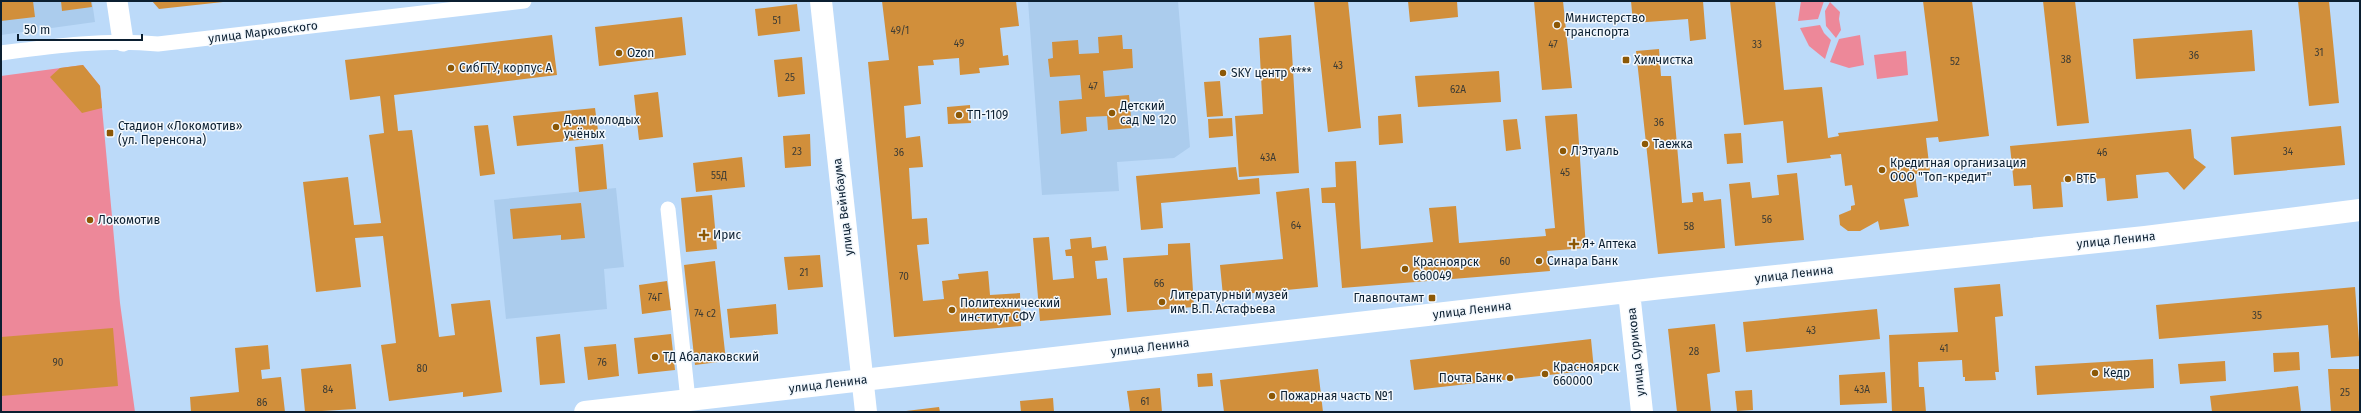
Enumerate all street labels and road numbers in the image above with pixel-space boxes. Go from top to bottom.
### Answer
street label: улица Марковского [207,18,319,46]
street label: улица Вейнбаума [830,157,856,257]
street label: улица Ленина [2076,229,2156,251]
street label: улица Ленина [1754,262,1834,286]
street label: улица Ленина [1432,298,1512,322]
street label: улица Сурикова [1624,307,1648,397]
street label: улица Ленина [1110,335,1190,359]
street label: улица Ленина [788,372,868,396]

